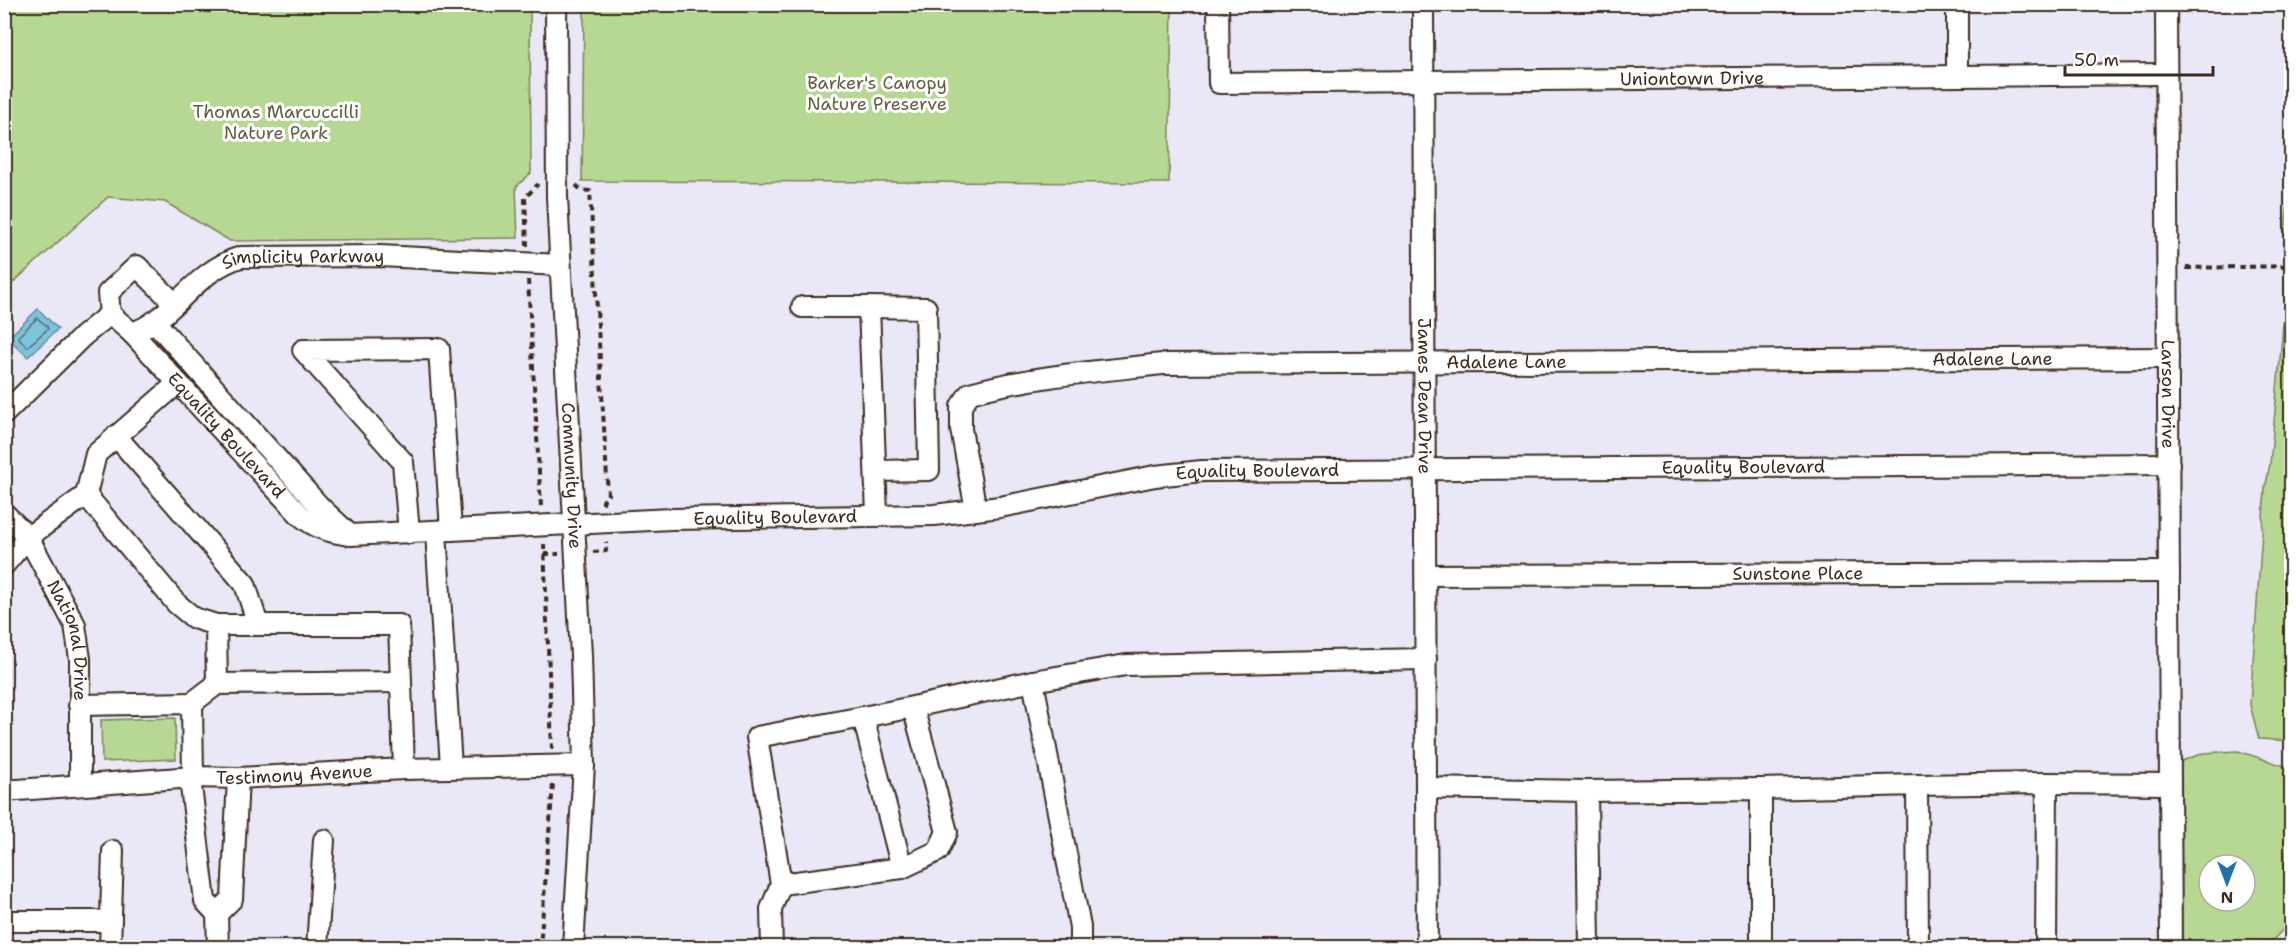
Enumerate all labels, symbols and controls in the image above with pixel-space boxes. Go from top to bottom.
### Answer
scale bar [2065,39,2214,77]
text: 50 m [2074,48,2119,72]
street label: Uniontown Drive [1620,66,1764,91]
park label: Barker's Canopy Nature Preserve [807,71,947,116]
park label: Thomas Marcuccilli Nature Park [193,100,359,145]
street label: Simplicity Parkway [217,244,385,275]
street label: James Dean Drive [1412,318,1437,474]
street label: Larson Drive [2156,339,2180,449]
street label: Adalene Lane [1932,347,2053,371]
street label: Adalene Lane [1446,350,1567,374]
street label: Equality Boulevard [162,367,291,503]
street label: Community Drive [556,402,587,550]
street label: Equality Boulevard [1662,454,1825,480]
street label: Equality Boulevard [1174,458,1339,486]
street label: Equality Boulevard [693,504,857,531]
street label: Sunstone Place [1733,561,1863,586]
street label: National Drive [41,576,92,701]
street label: Testimony Avenue [216,759,373,790]
north arrow [2197,853,2257,913]
text: N [2221,887,2233,908]

